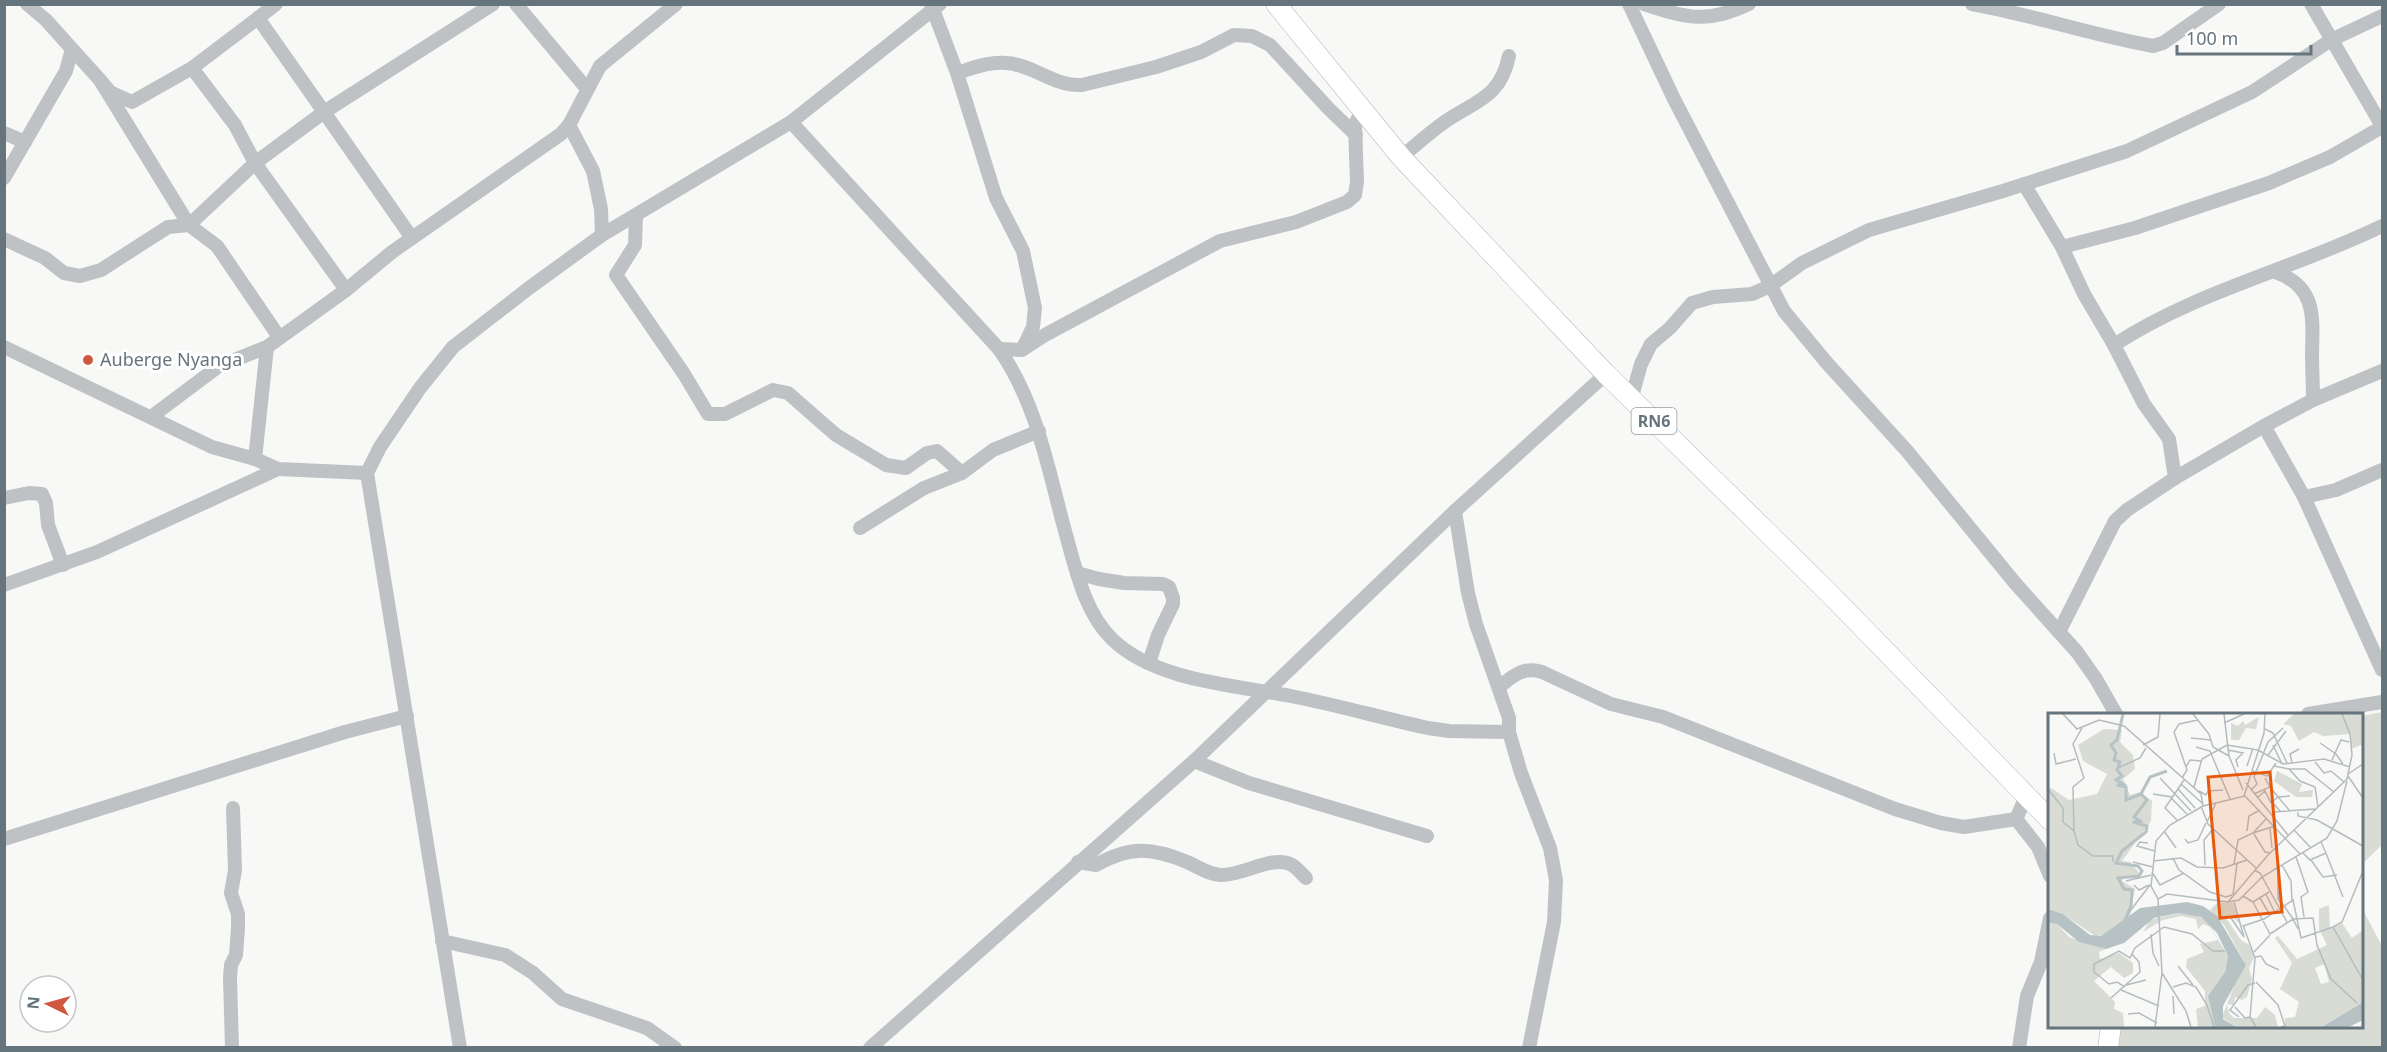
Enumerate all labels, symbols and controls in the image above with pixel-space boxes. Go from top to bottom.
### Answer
scale bar [2177,18,2310,56]
text: 100 m [2186,26,2238,50]
place label: Auberge Nyanga [100,347,242,371]
marker: Auberge Nyanga [81,353,95,367]
road number: RN6 [1632,408,1676,434]
inset map [2048,713,2363,1028]
north arrow [18,974,78,1034]
text: N [22,995,45,1010]

